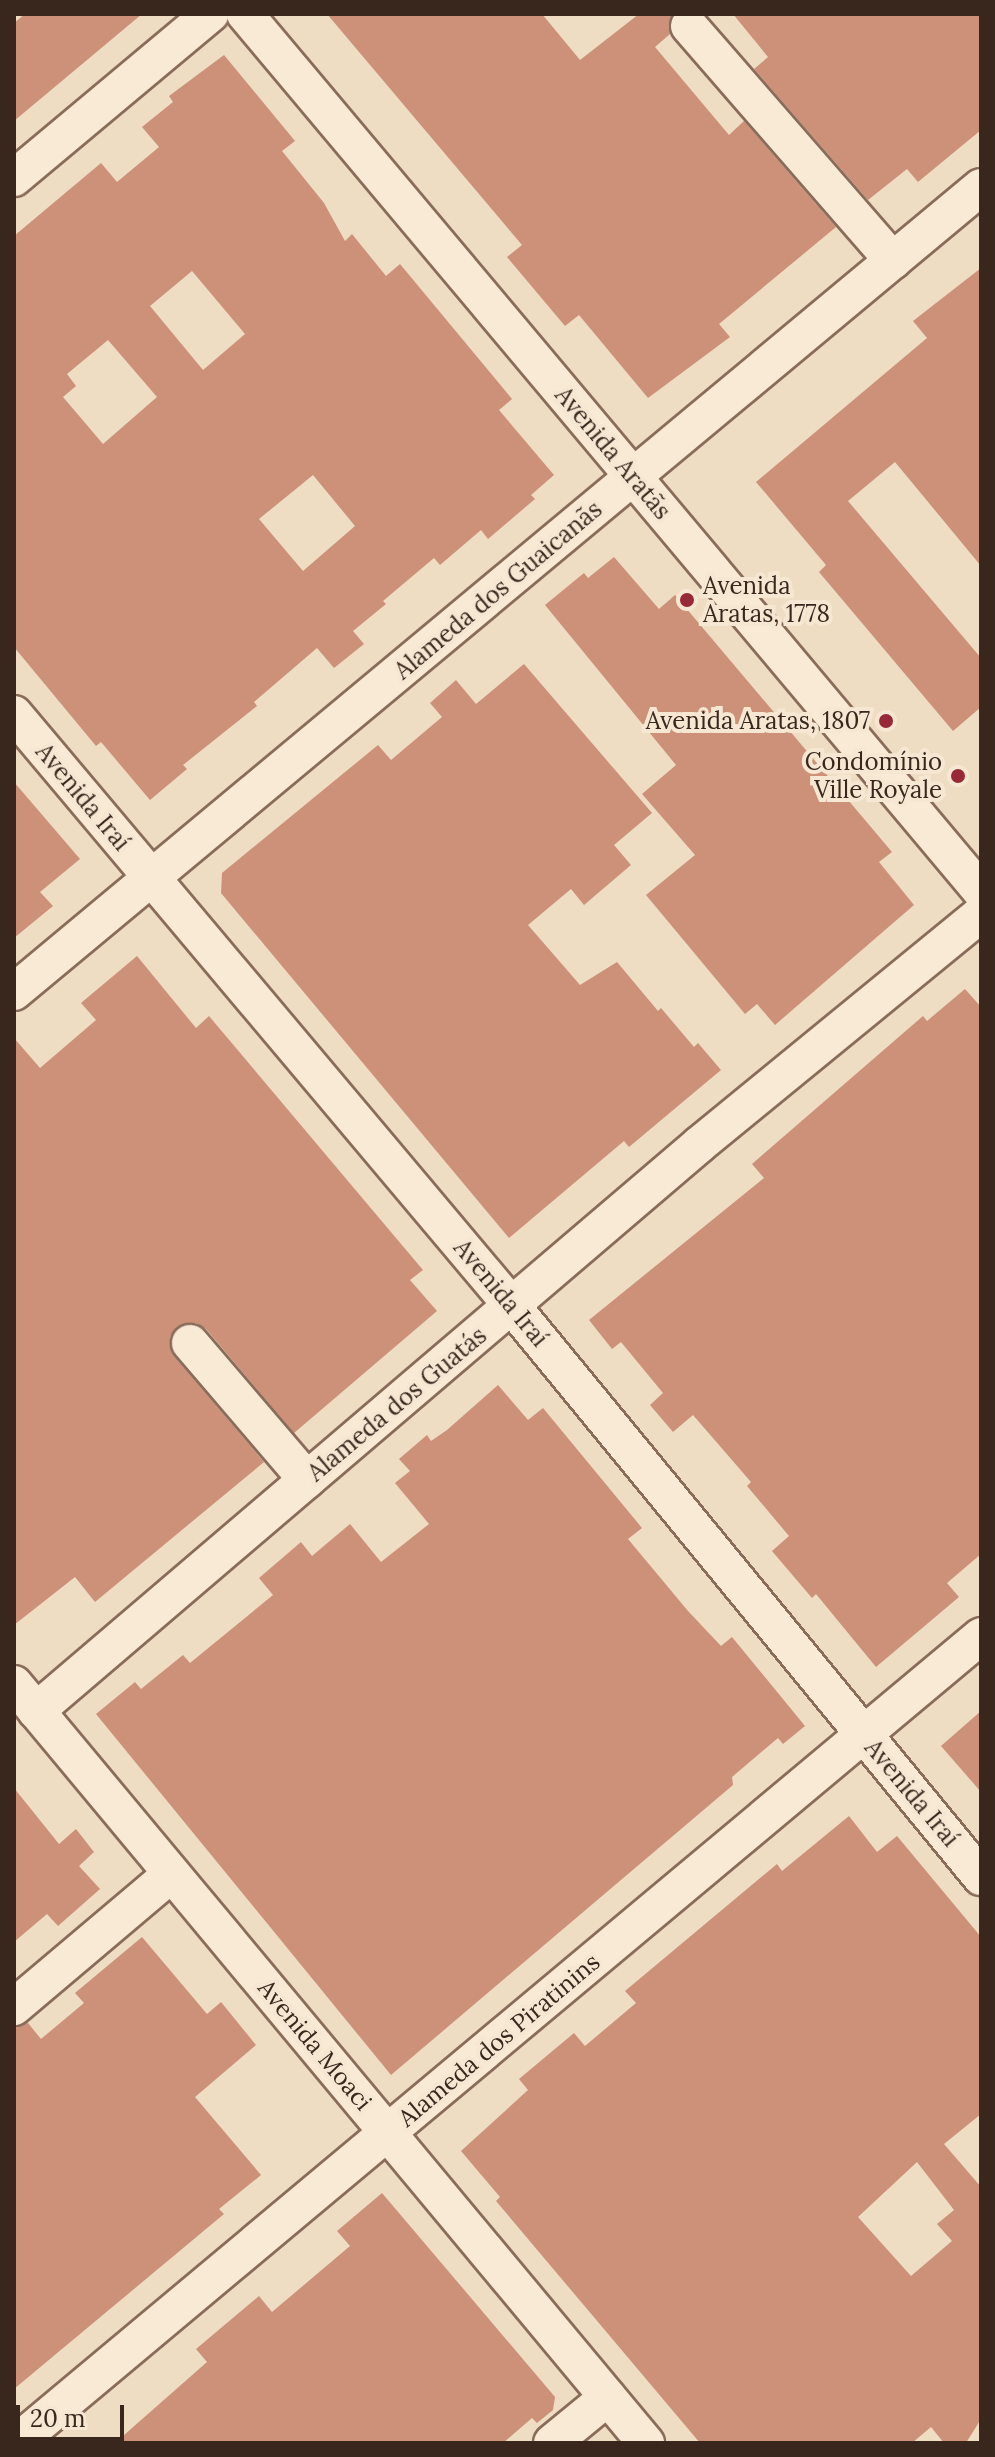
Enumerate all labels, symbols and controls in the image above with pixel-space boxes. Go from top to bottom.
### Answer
street label: Avenida Aratãs [549,381,677,525]
street label: Alameda dos Guaicanãs [388,495,608,685]
place label: Avenida Aratas, 1778 [703,572,830,628]
marker: Avenida Aratas, 1778 [678,591,696,609]
place label: Avenida Aratas, 1807 [646,707,870,735]
marker: Avenida Aratas, 1807 [877,712,895,730]
street label: Avenida Iraí [30,738,136,856]
place label: Condomínio Ville Royale [805,748,942,804]
marker: Condomínio Ville Royale [949,767,967,785]
street label: Avenida Iraí [448,1234,554,1352]
street label: Alameda dos Guatás [302,1321,492,1487]
street label: Avenida Iraí [859,1734,965,1852]
street label: Alameda dos Piratinins [392,1947,606,2133]
street label: Avenida Moaci [252,1974,378,2116]
scale bar [20,2389,128,2439]
text: 20 m [30,2403,86,2434]

